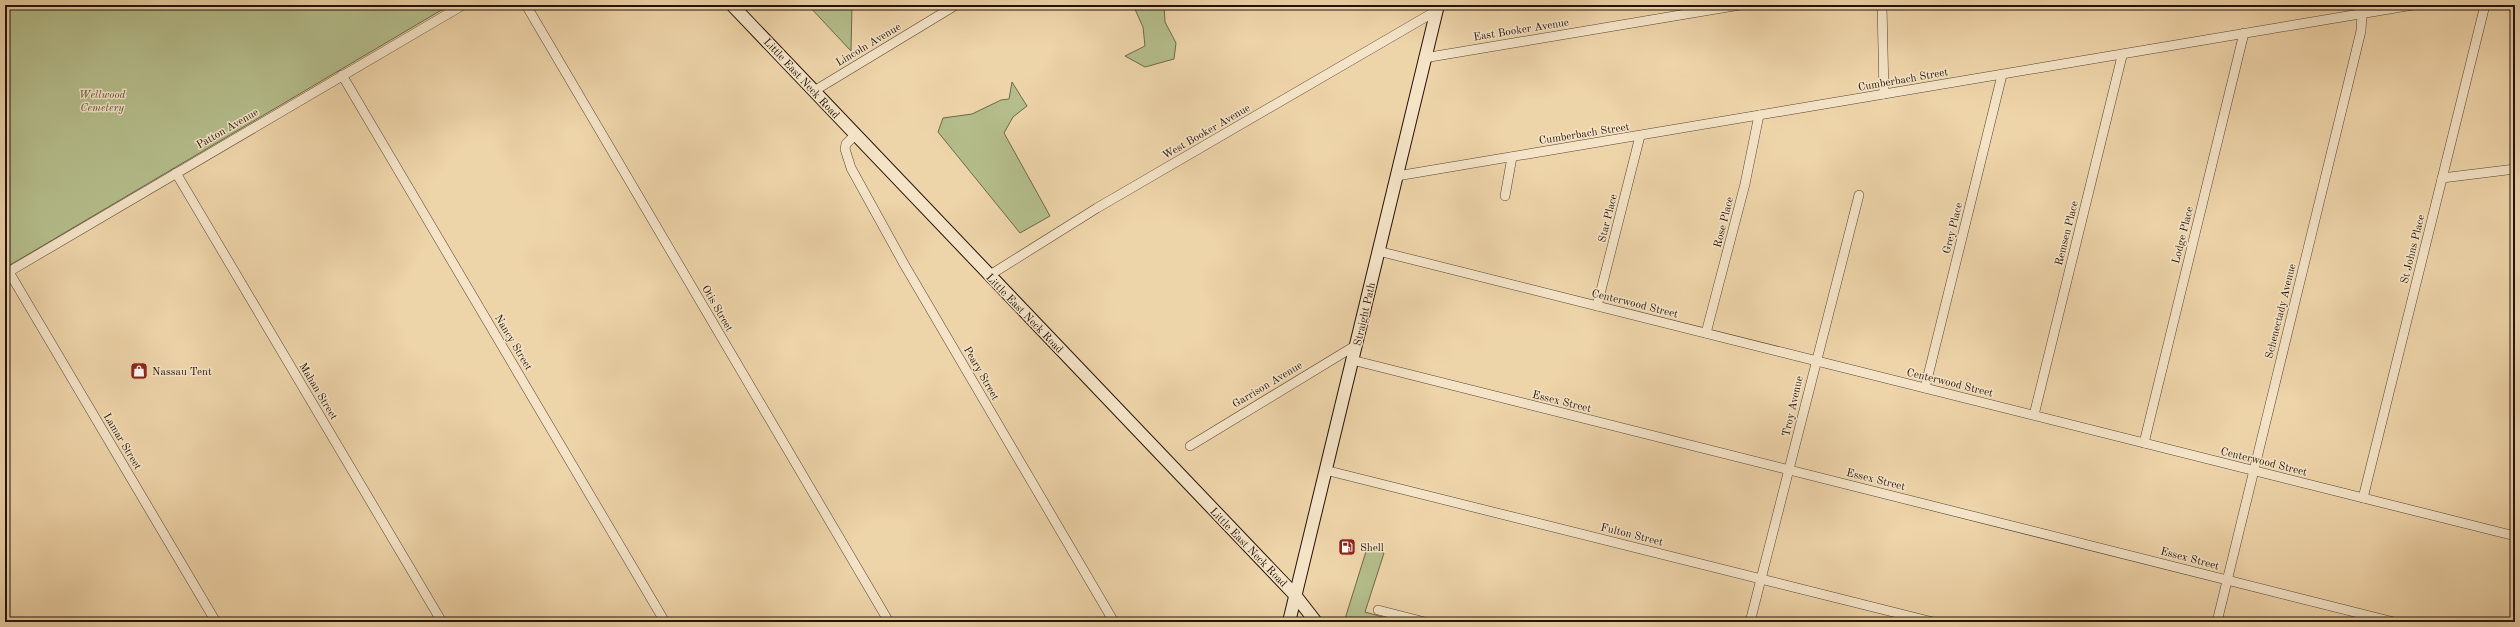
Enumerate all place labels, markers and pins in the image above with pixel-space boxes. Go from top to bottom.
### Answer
shop icon: Nassau Tent [129,361,149,381]
place label: Nassau Tent [152,367,212,378]
fuel station icon: Shell [1337,537,1357,557]
place label: Shell [1360,543,1384,554]

